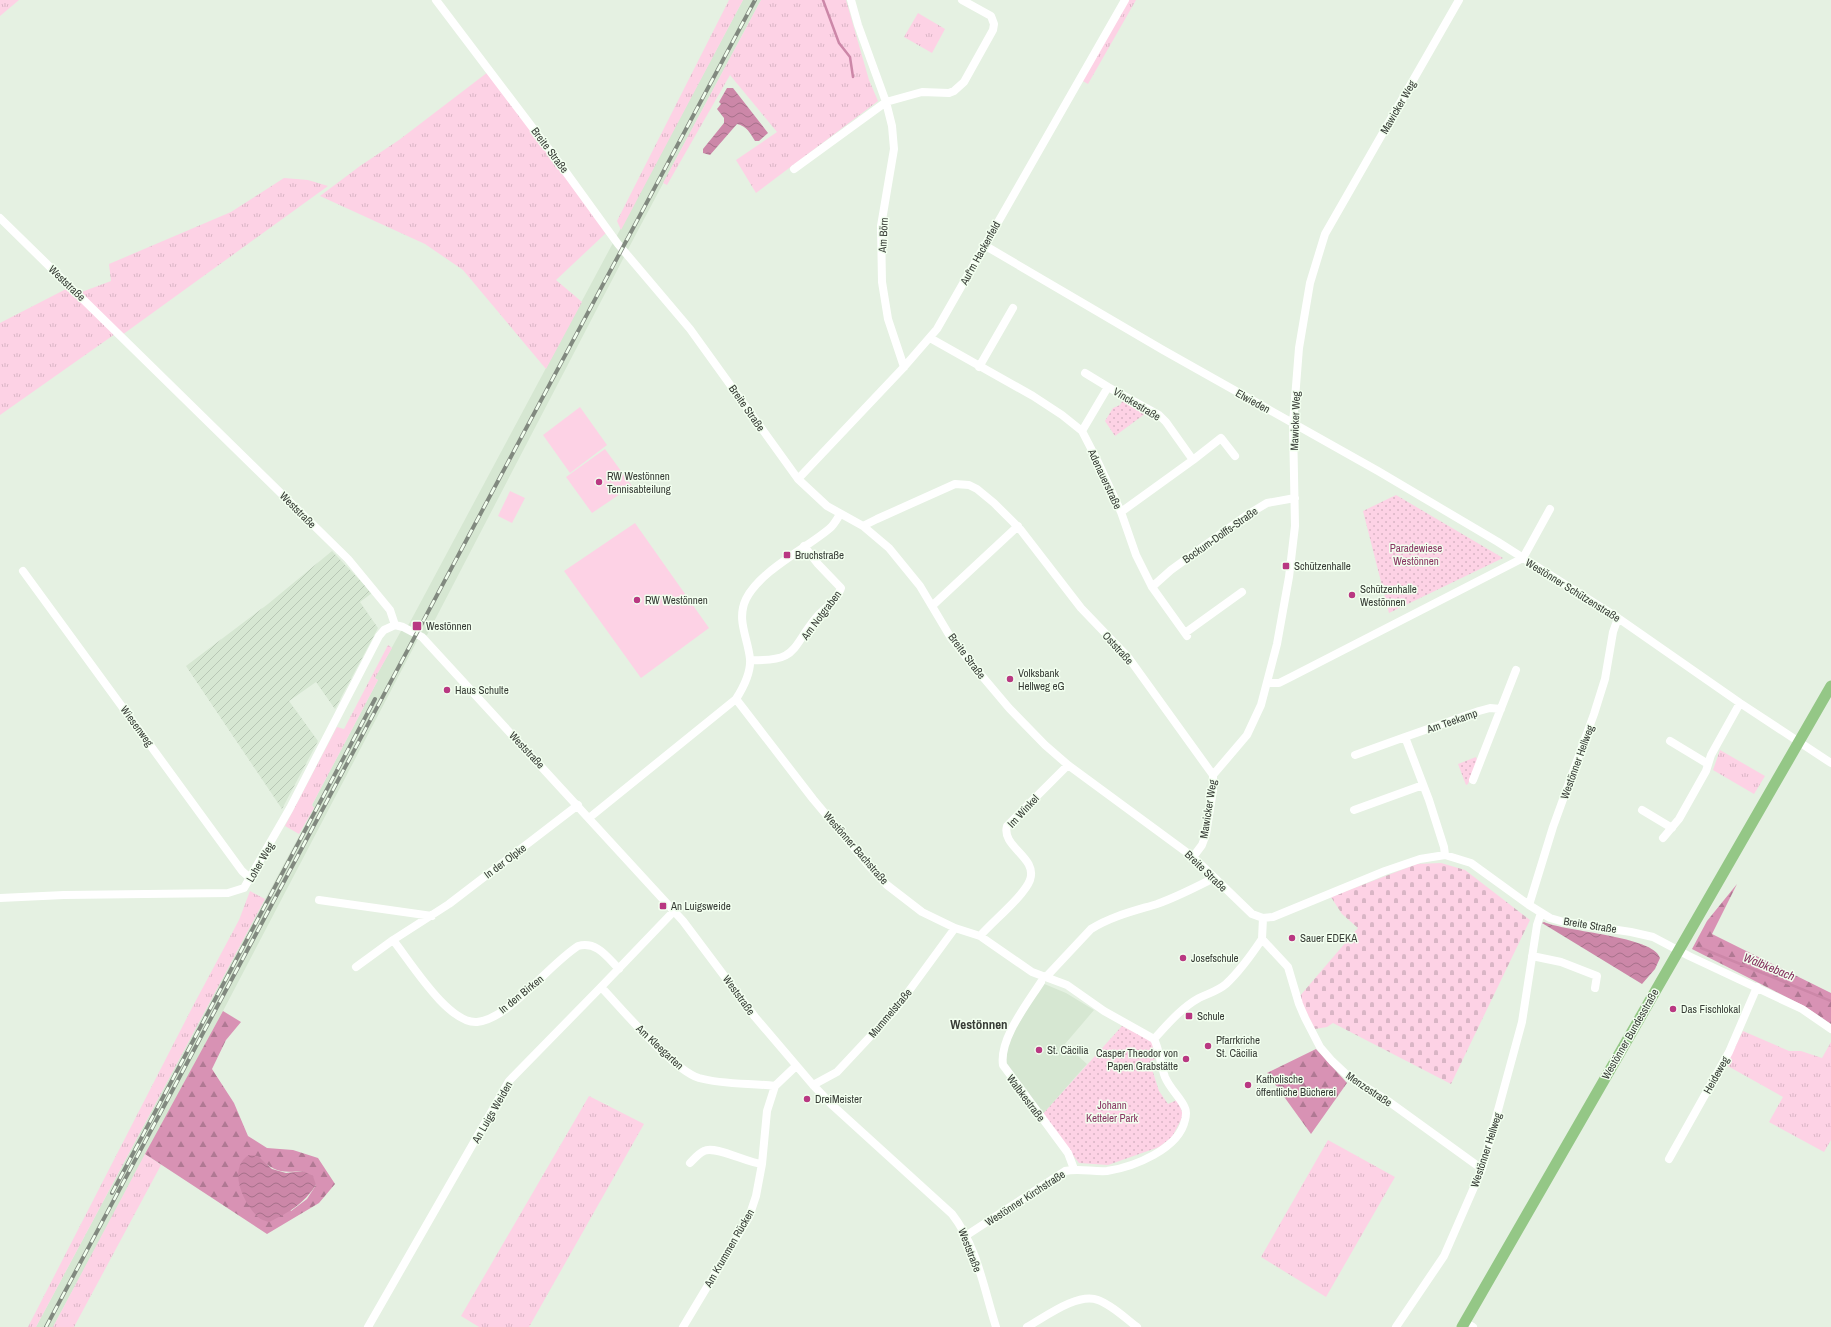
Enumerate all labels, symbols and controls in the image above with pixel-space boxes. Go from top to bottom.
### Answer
street label: Mawicker Weg [1377,78,1419,136]
street label: Breite Straße [528,124,572,176]
street label: Am Börn [875,217,891,254]
street label: Auf'm Hackenfeld [956,219,1003,288]
street label: Weststraße [46,262,88,304]
street label: Breite Straße [726,382,768,434]
street label: Vinckestraße [1111,384,1163,424]
street label: Elwieden [1233,386,1273,416]
street label: Mawicker Weg [1287,391,1303,451]
street label: Adenauerstraße [1085,446,1125,511]
place label: RW Westönnen Tennisabteilung [607,469,671,496]
marker: RW Westönnen Tennisabteilung [594,477,604,487]
street label: Weststraße [277,489,319,531]
street label: Bockum-Dolffs-Straße [1180,504,1260,566]
park label: Paradewiese Westönnen [1390,541,1442,568]
place label: Bruchstraße [795,548,844,562]
marker: Bruchstraße [782,550,792,560]
street label: Westönner Schützenstraße [1523,555,1623,625]
place label: Schützenhalle [1294,559,1351,573]
marker: Schützenhalle [1281,561,1291,571]
place label: Schützenhalle Westönnen [1360,582,1417,609]
street label: Am Notgraben [797,588,844,643]
marker: Schützenhalle Westönnen [1347,590,1357,600]
place label: RW Westönnen [645,593,708,607]
marker: RW Westönnen [632,595,642,605]
place label: Westönnen [426,619,471,633]
marker: Westönnen [411,620,423,632]
street label: Oststraße [1100,629,1136,667]
street label: Breite Straße [945,630,989,682]
place label: Volksbank Hellweg eG [1018,666,1065,693]
marker: Volksbank Hellweg eG [1005,674,1015,684]
place label: Haus Schulte [455,683,509,697]
marker: Haus Schulte [442,685,452,695]
street label: Wiesenweg [117,703,157,749]
street label: Am Teekamp [1424,706,1479,736]
street label: Westönner Hellweg [1557,723,1597,801]
street label: Weststraße [506,728,548,772]
street label: Mawicker Weg [1196,779,1220,839]
street label: Im Winkel [1004,792,1042,830]
street label: Westönner Bachstraße [821,809,891,887]
street label: Loher Weg [243,839,277,885]
street label: In der Olpke [481,841,529,881]
street label: Breite Straße [1182,847,1230,895]
place label: An Luigsweide [670,899,731,913]
marker: An Luigsweide [658,901,668,911]
street label: Breite Straße [1562,914,1618,936]
place label: Sauer EDEKA [1300,931,1358,945]
marker: Sauer EDEKA [1287,933,1297,943]
water label: Walbkebach [1741,949,1797,985]
place label: Josefschule [1191,951,1239,965]
marker: Josefschule [1178,953,1188,963]
street label: In den Birken [496,972,546,1016]
street label: Weststraße [720,972,758,1018]
street label: Mummelstraße [865,985,915,1041]
street label: Westönner Bundesstraße [1598,986,1662,1082]
place label: Das Fischlokal [1681,1002,1740,1016]
marker: Das Fischlokal [1668,1004,1678,1014]
place label: Schule [1197,1009,1225,1023]
marker: Schule [1184,1011,1194,1021]
district label: Westönnen [950,1016,1008,1033]
street label: Am Kleegarten [633,1021,687,1072]
place label: Pfarrkriche St. Cäcilia [1216,1033,1260,1060]
marker: Pfarrkriche St. Cäcilia [1203,1041,1213,1051]
place label: St. Cäcilia [1047,1043,1089,1057]
marker: St. Cäcilia [1034,1045,1044,1055]
place label: Casper Theodor von Papen Grabstätte [1096,1046,1178,1073]
marker: Casper Theodor von Papen Grabstätte [1181,1054,1191,1064]
street label: Heideweg [1700,1054,1732,1096]
street label: Menzestraße [1343,1068,1395,1110]
street label: Walbkestraße [1004,1072,1048,1124]
place label: Katholische öffentliche Bücherei [1256,1072,1336,1099]
street label: An Luigs Weiden [468,1079,515,1146]
marker: Katholische öffentliche Bücherei [1243,1080,1253,1090]
place label: DreiMeister [815,1092,862,1106]
marker: DreiMeister [802,1094,812,1104]
park label: Johann Ketteler Park [1086,1098,1139,1125]
street label: Westönner Hellweg [1467,1111,1505,1189]
street label: Westönner Kirchstraße [982,1167,1068,1229]
street label: Am Krummen Rücken [700,1206,757,1291]
street label: Weststraße [955,1226,985,1274]

